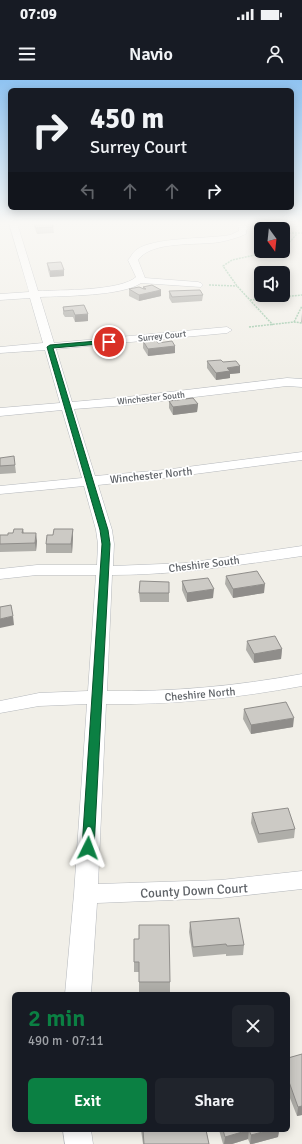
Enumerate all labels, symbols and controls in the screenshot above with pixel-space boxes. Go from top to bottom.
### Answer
text: 07:09 [20,5,57,23]
icon: menu [16,43,38,65]
text: Navio [129,43,173,65]
icon: person [264,43,286,65]
text: 450 m [90,102,164,136]
icon: right [24,104,76,156]
text: Surrey Court [90,136,187,158]
icon: left [77,180,99,202]
icon: ahead [119,180,141,202]
icon: ahead [161,180,183,202]
icon: right [203,180,225,202]
north arrow [254,222,290,258]
map controls [254,222,290,302]
button: sound [254,266,290,302]
pin [92,325,126,359]
street label: Surrey Court [137,328,187,345]
icon: arrive [98,331,120,353]
street label: Winchester South [117,389,186,408]
street label: Winchester North [109,465,193,486]
street label: Cheshire South [168,554,240,575]
street label: Cheshire North [164,685,236,704]
position arrow [67,827,109,869]
street label: County Down Court [140,880,249,902]
text: 2 min [28,1003,85,1033]
button: close [232,1005,274,1047]
text: 490 m · 07:11 [28,1033,104,1049]
button: Exit [28,1078,147,1124]
button: Share [155,1078,274,1124]

